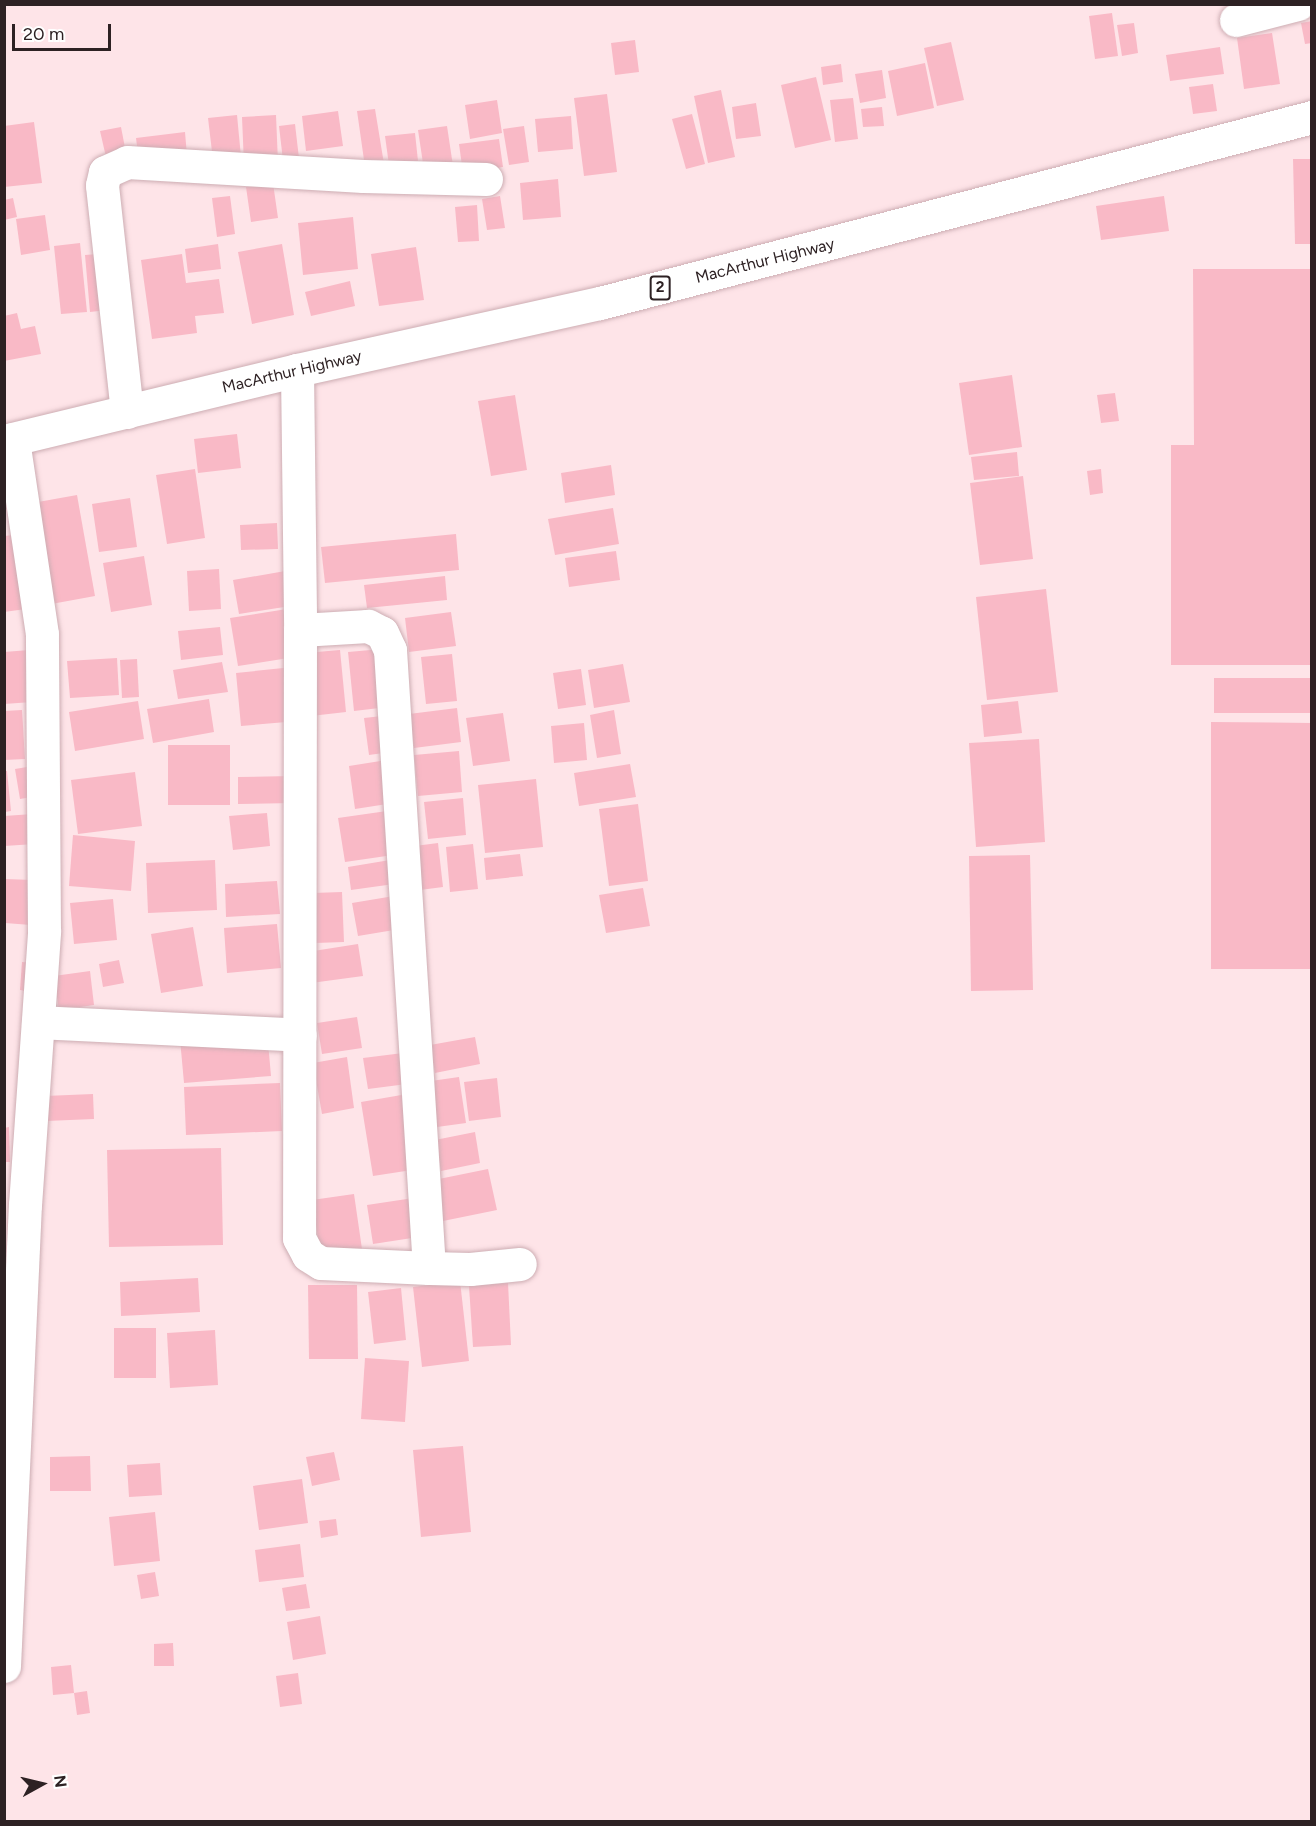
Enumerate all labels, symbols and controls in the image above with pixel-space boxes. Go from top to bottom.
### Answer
scale bar [15,12,114,50]
text: 20 m [23,23,64,45]
street label: MacArthur Highway [693,234,837,288]
road number: 2 [650,276,670,300]
street label: MacArthur Highway [220,347,364,397]
north arrow [12,1754,72,1814]
text: N [50,1774,71,1789]

